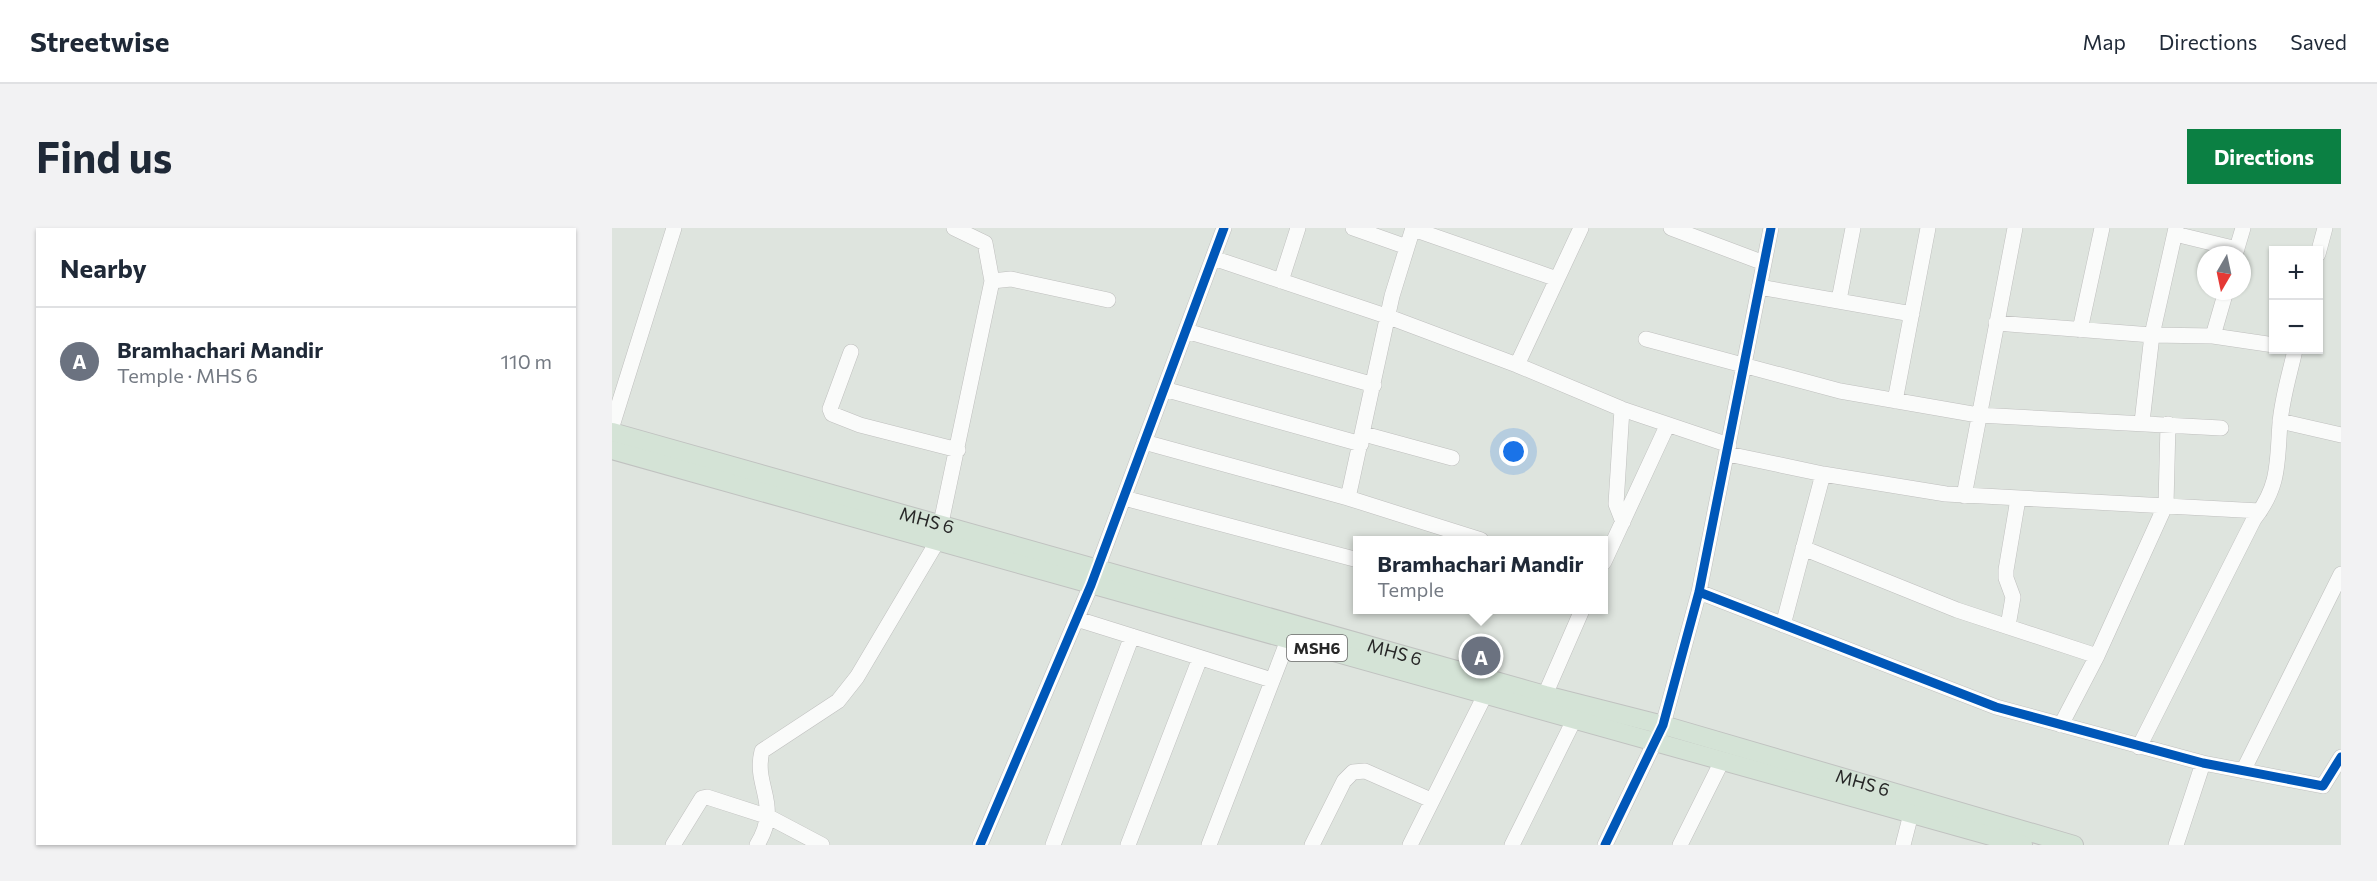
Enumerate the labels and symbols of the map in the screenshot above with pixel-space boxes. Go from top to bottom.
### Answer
north arrow [2197,246,2251,300]
your location [1499,437,1528,466]
street label: MHS 6 [897,502,957,538]
street label: MHS 6 [1365,633,1425,670]
pin: A [1462,634,1500,678]
road number: MSH6 [1287,635,1347,661]
street label: MHS 6 [1833,764,1893,801]

